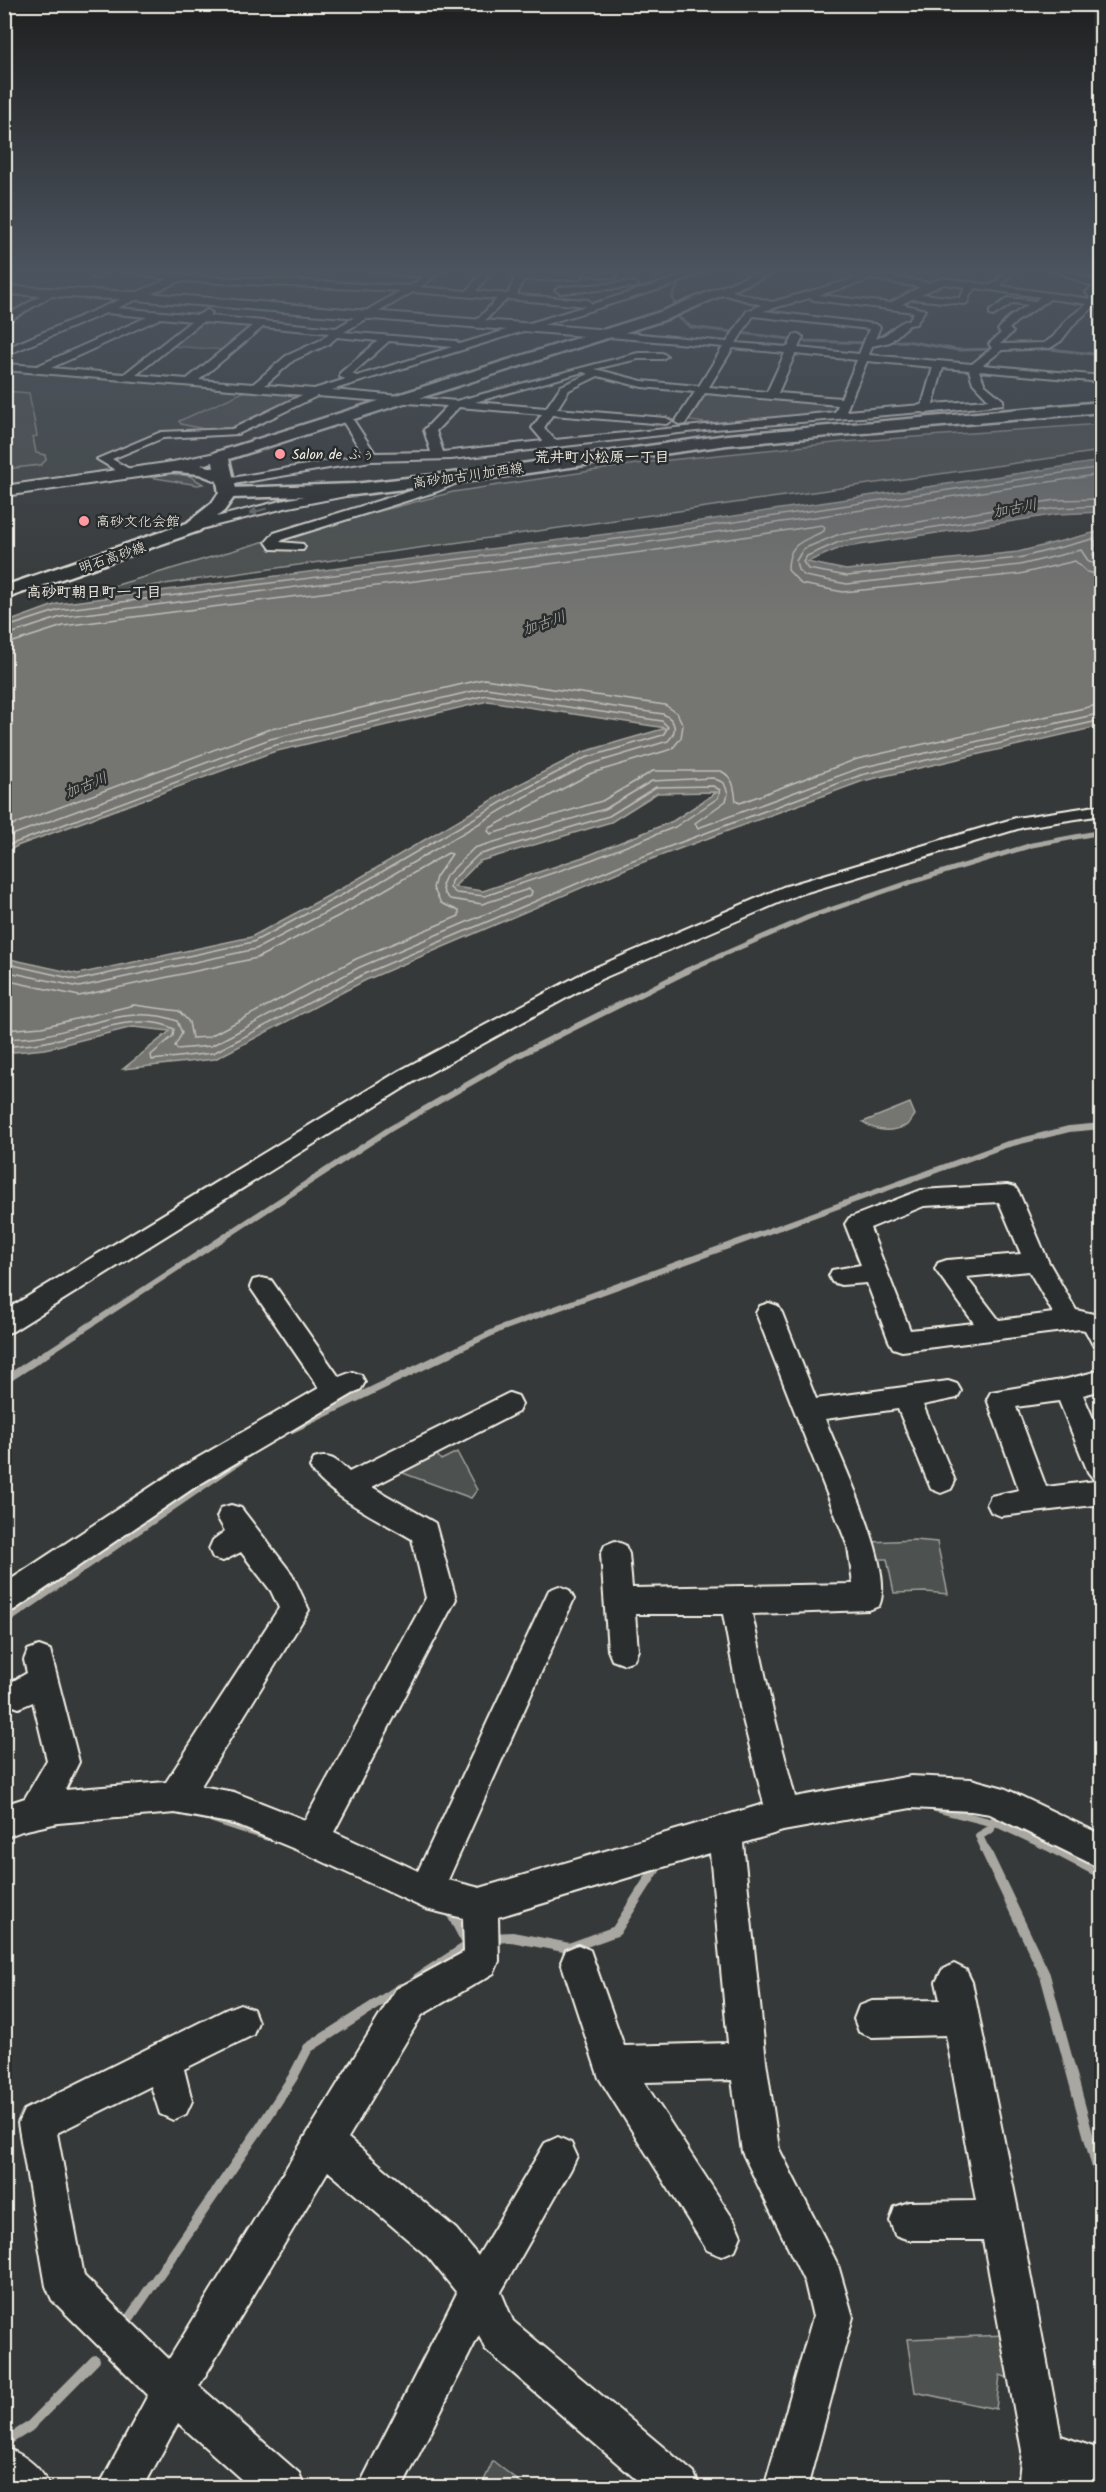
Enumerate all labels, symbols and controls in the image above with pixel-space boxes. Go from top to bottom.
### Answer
place label: Salon de ふぅ [292,444,376,466]
district label: 荒井町小松原一丁目 [534,446,670,470]
marker: Salon de ふぅ [273,447,287,461]
street label: 高砂加古川加西線 [411,457,525,495]
water label: 加古川 [991,493,1040,525]
one-way arrow [249,506,268,516]
place label: 高砂文化会館 [96,511,180,533]
marker: 高砂文化会館 [77,514,91,528]
street label: 明石高砂線 [76,536,149,580]
district label: 高砂町朝日町一丁目 [26,581,162,605]
water label: 加古川 [519,605,570,643]
water label: 加古川 [61,766,112,805]

